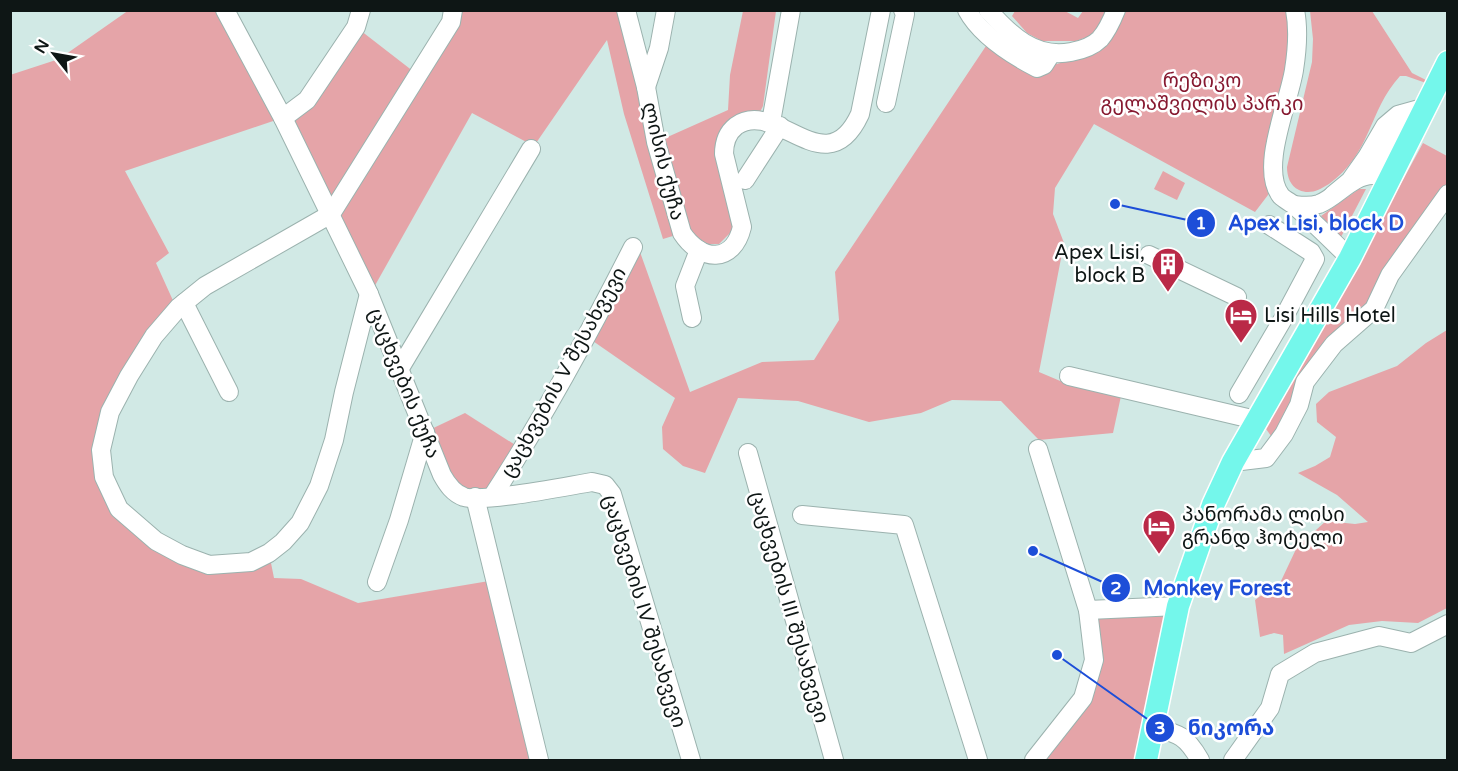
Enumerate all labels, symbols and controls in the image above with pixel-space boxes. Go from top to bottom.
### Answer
north arrow [24,24,84,84]
text: N [30,36,54,57]
park label: რეზიკო გელაშვილის პარკი [1100,69,1304,116]
street label: ლისის ქუჩა [637,100,689,223]
callout: Apex Lisi, block D [1186,203,1416,242]
text: Apex Lisi, block D [1228,211,1404,236]
text: 1 [1195,212,1207,234]
place label: Apex Lisi, block B [1054,241,1145,288]
building icon: Apex Lisi, block B [1150,246,1186,293]
street label: ცაცხვების V შესახვევი [496,263,632,482]
hotel icon: Lisi Hills Hotel [1223,297,1259,344]
place label: Lisi Hills Hotel [1264,304,1396,328]
street label: ცაცხვების ქუჩა [363,305,445,462]
street label: ცაცხვების III შესახვევი [744,489,834,726]
street label: ცაცხვების IV შესახვევი [597,492,691,731]
place label: პანორამა ლისი გრანდ ჰოტელი [1182,503,1345,550]
hotel icon: პანორამა ლისი გრანდ ჰოტელი [1141,508,1177,555]
callout: Monkey Forest [1101,568,1303,607]
text: Monkey Forest [1143,576,1291,601]
text: 2 [1110,577,1122,599]
callout: ნიკორა [1145,708,1286,747]
text: ნიკორა [1188,716,1274,741]
text: 3 [1154,717,1166,739]

